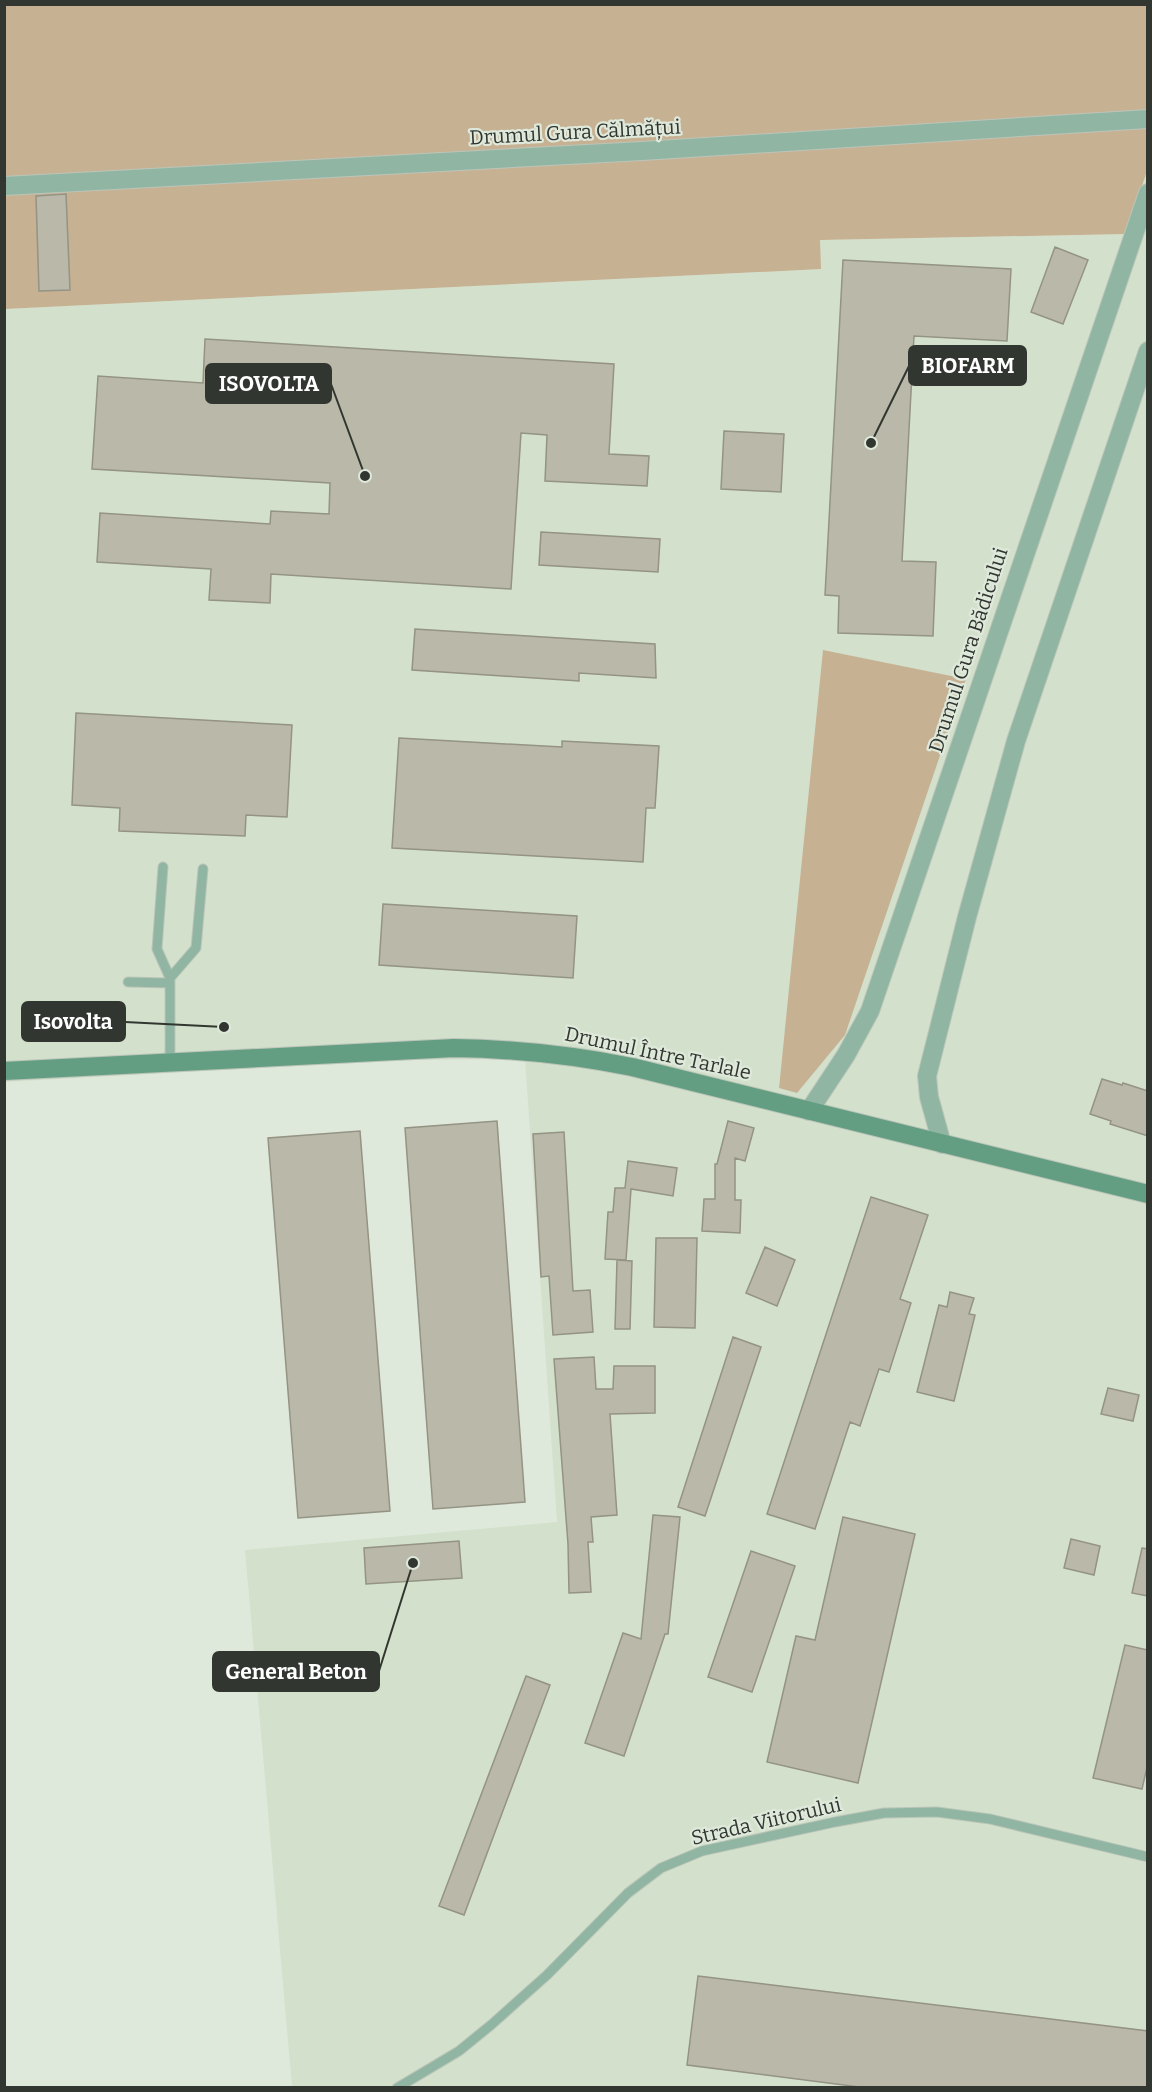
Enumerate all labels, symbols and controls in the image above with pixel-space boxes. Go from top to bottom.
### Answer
street label: Drumul Gura Călmățui [469,114,681,151]
callout: BIOFARM [909,346,1026,385]
text: BIOFARM [921,353,1015,379]
callout: ISOVOLTA [206,364,331,403]
text: ISOVOLTA [219,371,319,397]
street label: Drumul Gura Bădicului [924,544,1013,756]
callout: Isovolta [22,1002,125,1041]
text: Isovolta [33,1009,113,1035]
street label: Drumul Între Tarlale [563,1022,753,1084]
callout: General Beton [213,1652,379,1691]
text: General Beton [225,1659,367,1685]
street label: Strada Viitorului [689,1792,843,1850]

